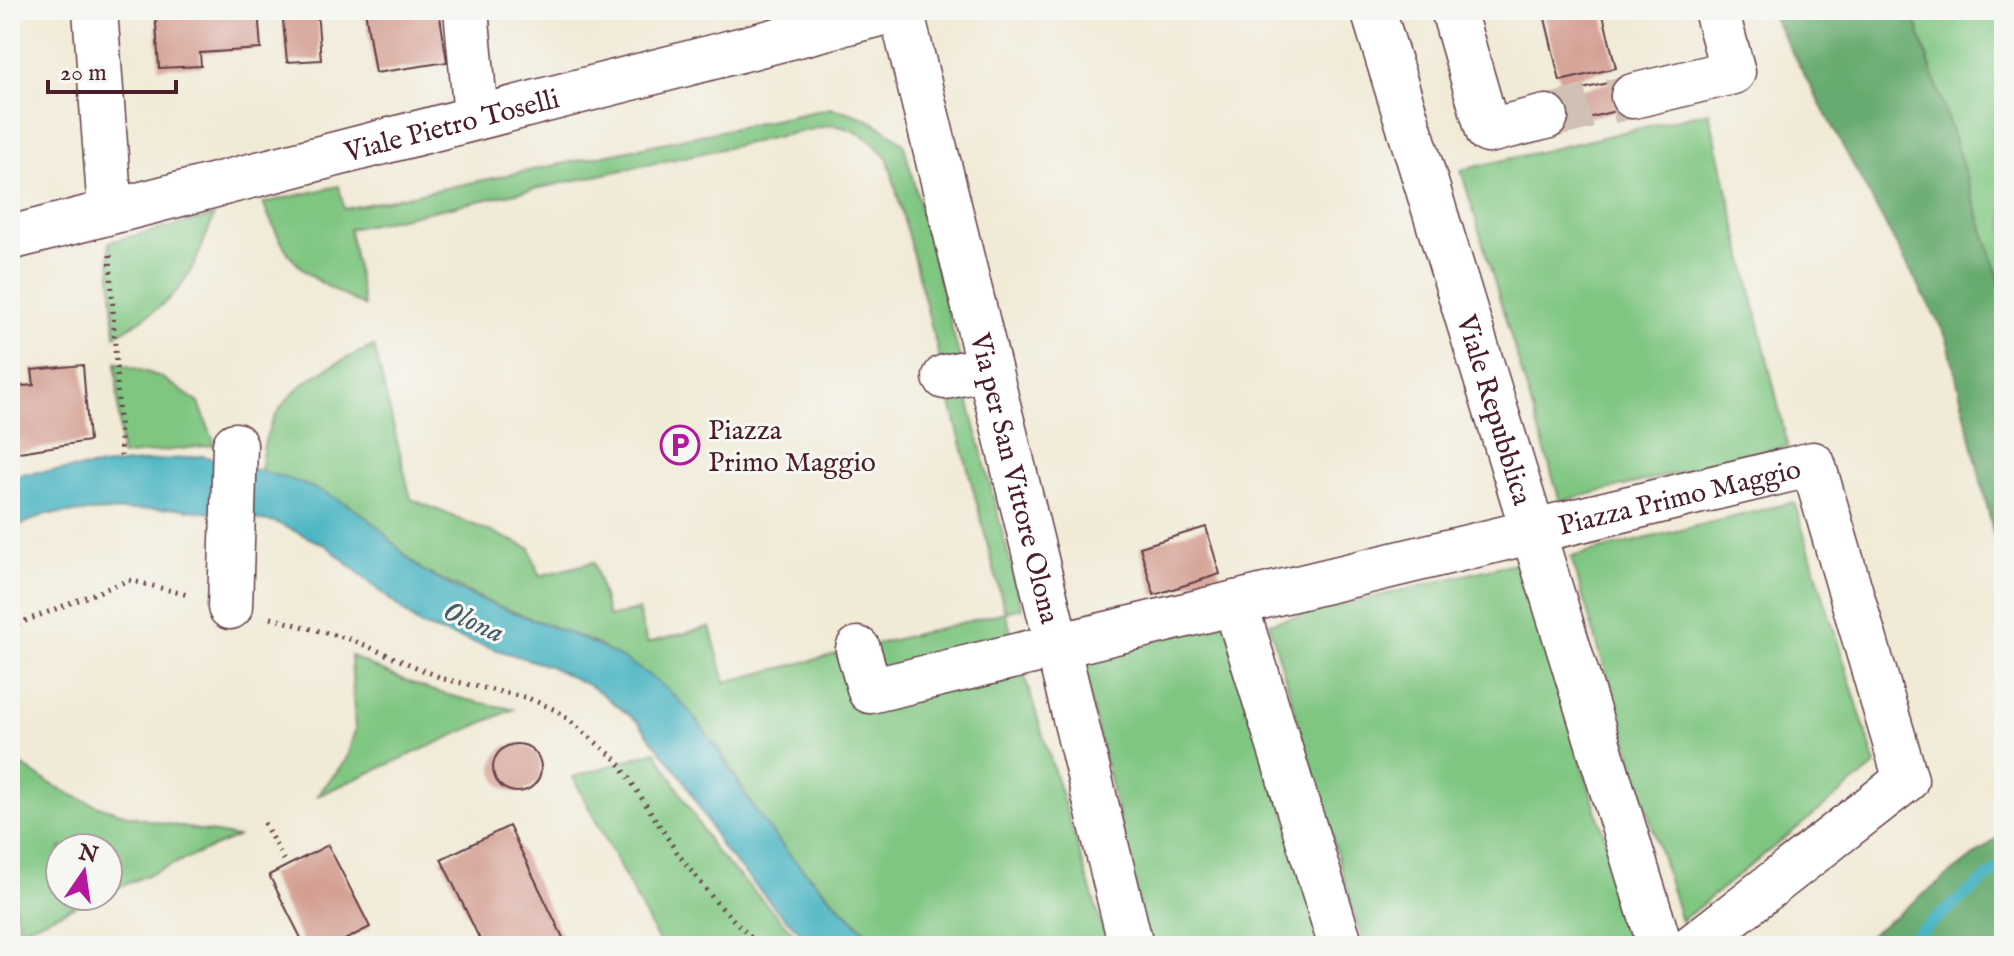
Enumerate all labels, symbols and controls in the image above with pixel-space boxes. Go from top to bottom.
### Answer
scale bar [48,44,176,94]
text: 20 m [60,58,107,89]
street label: Viale Pietro Toselli [340,82,563,171]
street label: Viale Repubblica [1447,310,1539,511]
street label: Via per San Vittore Olona [961,329,1066,628]
place label: Piazza Primo Maggio [708,414,876,481]
parking icon: Piazza Primo Maggio [659,424,701,466]
street label: Piazza Primo Maggio [1555,453,1804,545]
water label: Olona [437,593,510,653]
north arrow [44,832,124,912]
text: N [75,838,100,870]

